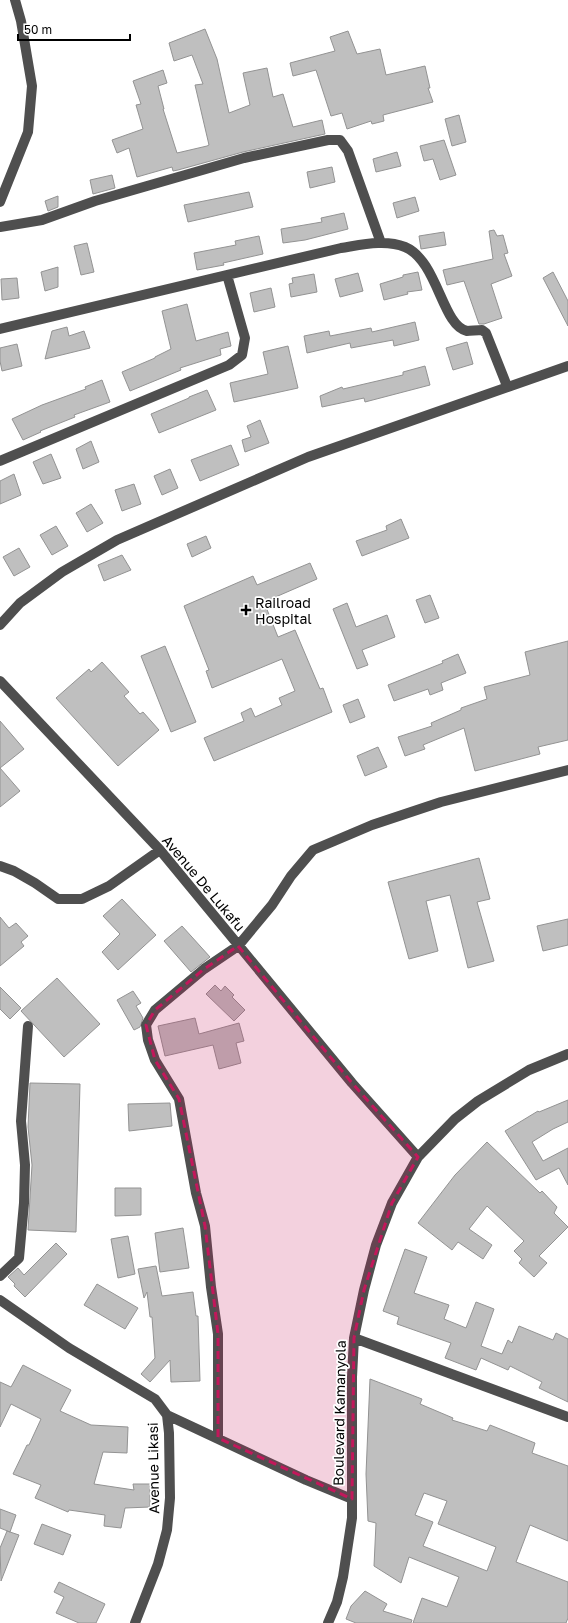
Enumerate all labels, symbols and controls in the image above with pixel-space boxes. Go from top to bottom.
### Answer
scale bar [18,16,130,42]
text: 50 m [24,22,52,37]
place label: Railroad Hospital [255,594,312,627]
marker: Railroad Hospital [240,604,252,616]
street label: Avenue De Lukafu [159,832,249,934]
street label: Boulevard Kamanyola [329,1340,349,1486]
street label: Avenue Likasi [144,1422,162,1514]

